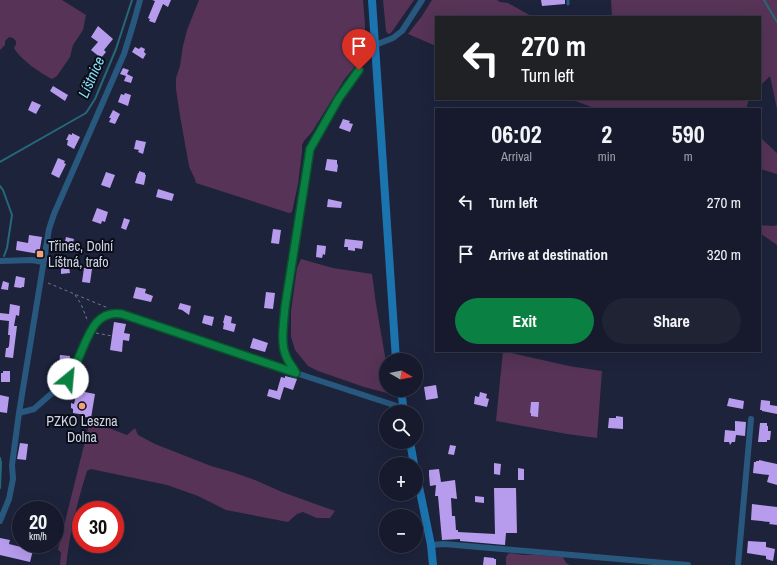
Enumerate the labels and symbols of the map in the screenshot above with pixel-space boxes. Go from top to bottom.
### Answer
pin [342,29,376,70]
water label: Líštnice [73,53,109,101]
place label: Třinec, Dolní Líštná, trafo [48,237,114,271]
marker: Třinec, Dolní Líštná, trafo [35,249,45,259]
north arrow [379,353,423,397]
position arrow [47,358,89,400]
marker: PZKO Leszna Dolna [77,401,87,411]
place label: PZKO Leszna Dolna [46,412,118,446]
speed limit sign: 30 [72,501,124,553]

